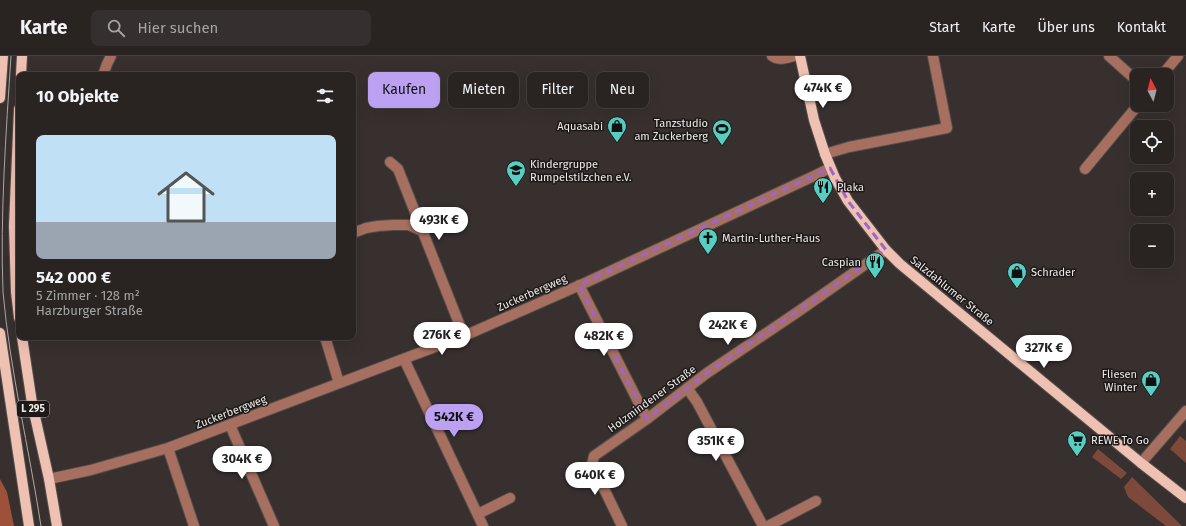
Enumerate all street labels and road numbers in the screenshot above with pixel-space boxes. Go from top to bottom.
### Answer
street label: Salzdahlumer Straße [908,253,996,329]
street label: Zuckerbergweg [495,272,569,314]
street label: Holzmindener Straße [605,363,699,435]
street label: Zuckerbergweg [194,392,269,431]
road number: L 295 [17,401,49,417]

